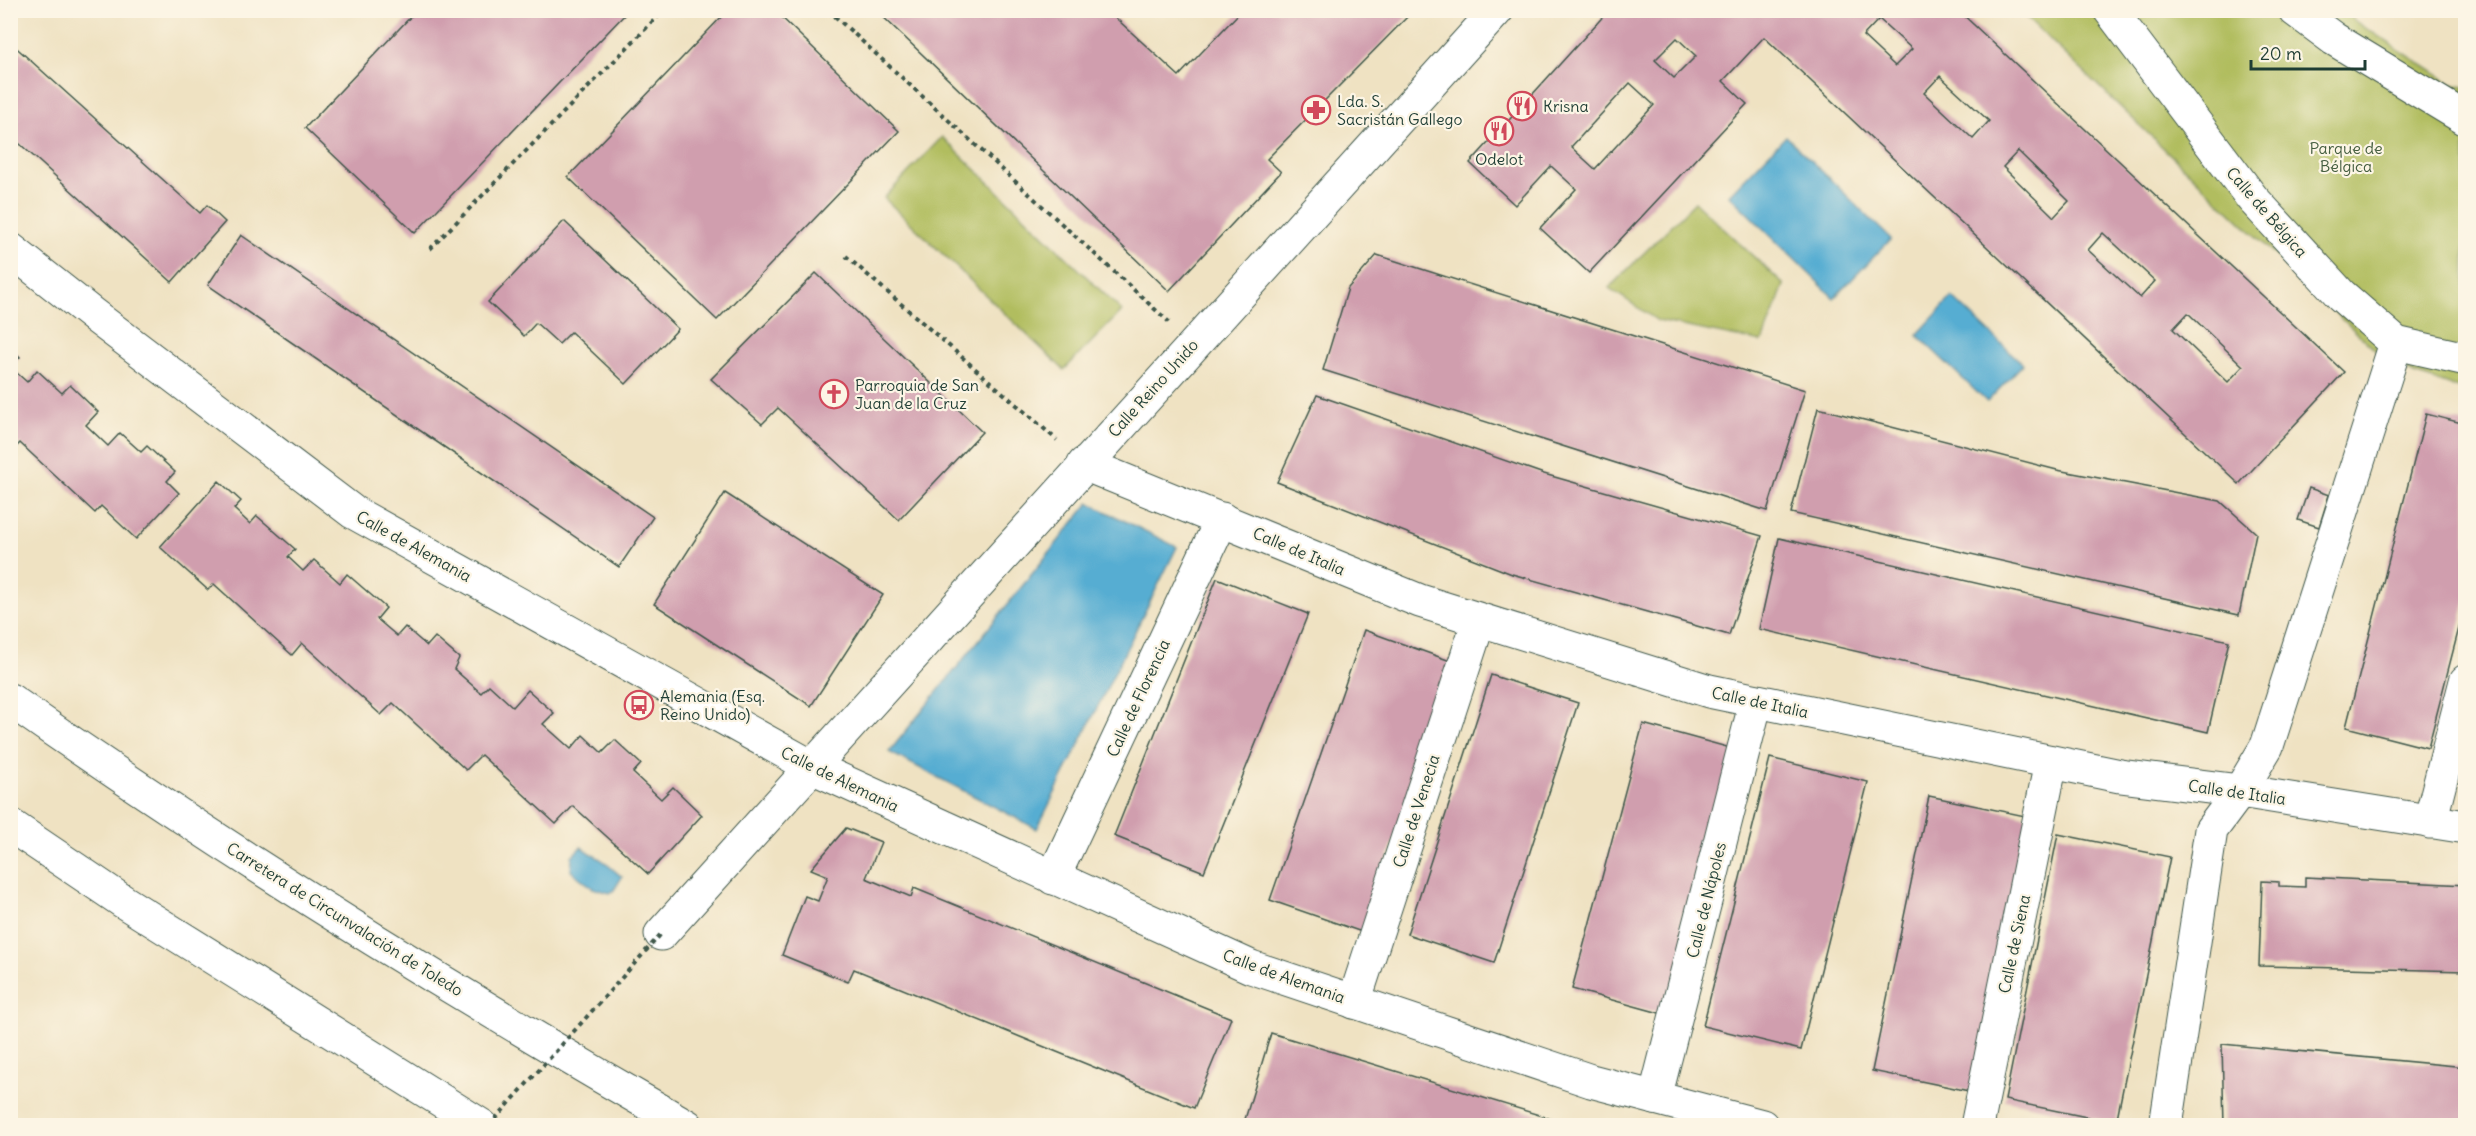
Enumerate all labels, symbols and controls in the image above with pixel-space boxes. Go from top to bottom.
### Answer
scale bar [2251,33,2365,71]
text: 20 m [2260,42,2302,65]
restaurant icon: Krisna [1506,90,1538,122]
place label: Lda. S. Sacristán Gallego [1337,91,1463,129]
pharmacy icon: Lda. S. Sacristán Gallego [1300,94,1332,126]
place label: Krisna [1543,96,1589,116]
restaurant icon: Odelot [1483,115,1515,147]
park label: Parque de Bélgica [2309,138,2383,176]
place label: Odelot [1475,149,1524,169]
street label: Calle de Bélgica [2222,163,2312,261]
street label: Calle Reino Unido [1104,335,1202,441]
place label: Parroquia de San Juan de la Cruz [855,375,979,413]
church icon: Parroquia de San Juan de la Cruz [818,378,850,410]
street label: Calle de Alemania [353,506,475,586]
street label: Calle de Italia [1250,523,1348,579]
street label: Calle de Florencia [1102,636,1174,760]
street label: Calle de Italia [1710,682,1810,722]
place label: Alemania (Esq. Reino Unido) [660,686,765,724]
bus stop icon: Alemania (Esq. Reino Unido) [623,689,655,721]
street label: Calle de Alemania [778,742,902,816]
street label: Calle de Venecia [1388,752,1444,870]
street label: Calle de Italia [2187,775,2287,809]
street label: Carretera de Circunvalación de Toledo [223,838,467,1000]
street label: Calle de Nápoles [1682,840,1730,960]
street label: Calle de Siena [1994,893,2034,995]
street label: Calle de Alemania [1220,945,1348,1007]

